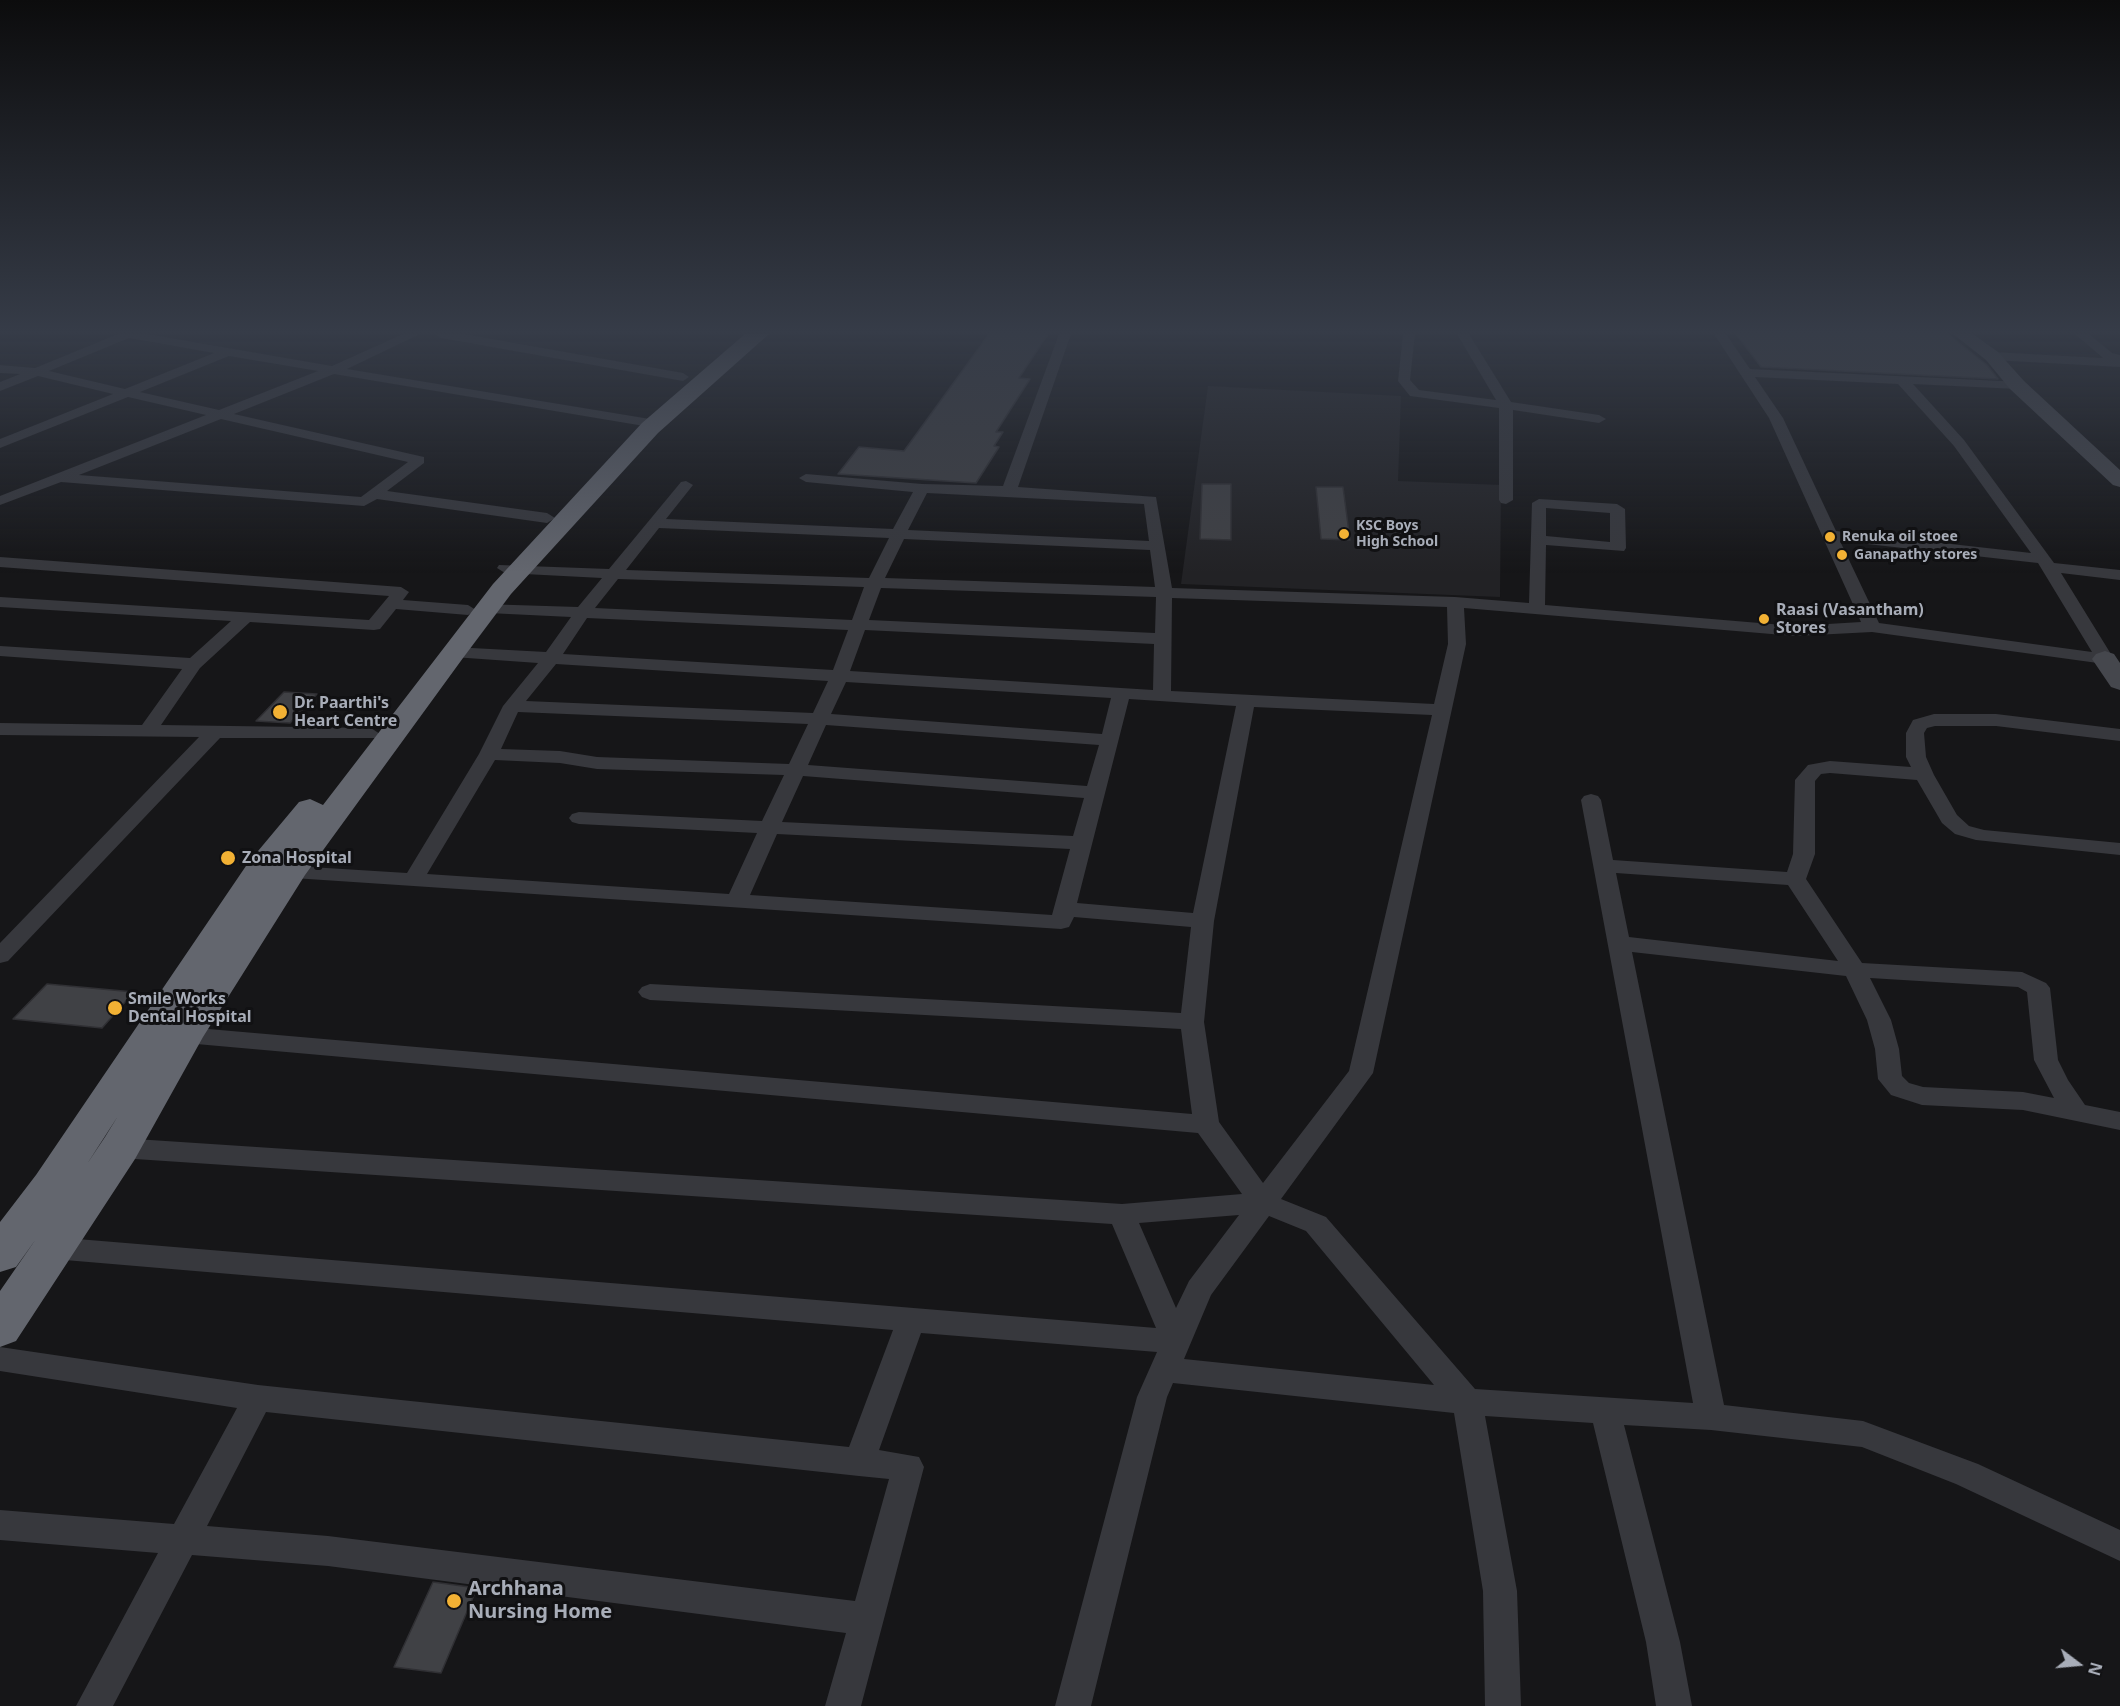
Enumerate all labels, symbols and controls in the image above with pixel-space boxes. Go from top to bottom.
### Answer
place label: KSC Boys High School [1356,518,1438,550]
marker: KSC Boys High School [1337,527,1351,541]
place label: Renuka oil stoee [1842,529,1958,545]
marker: Renuka oil stoee [1823,530,1837,544]
place label: Ganapathy stores [1854,547,1977,563]
marker: Ganapathy stores [1835,548,1849,562]
place label: Raasi (Vasantham) Stores [1776,600,1924,638]
marker: Raasi (Vasantham) Stores [1757,612,1771,626]
place label: Dr. Paarthi's Heart Centre [294,693,397,731]
marker: Dr. Paarthi's Heart Centre [271,703,289,721]
place label: Zona Hospital [242,848,352,868]
marker: Zona Hospital [219,849,237,867]
place label: Smile Works Dental Hospital [128,989,252,1027]
marker: Smile Works Dental Hospital [106,999,124,1017]
place label: Archhana Nursing Home [468,1577,612,1624]
marker: Archhana Nursing Home [445,1592,463,1610]
north arrow [2048,1634,2108,1694]
text: N [2083,1660,2108,1678]

